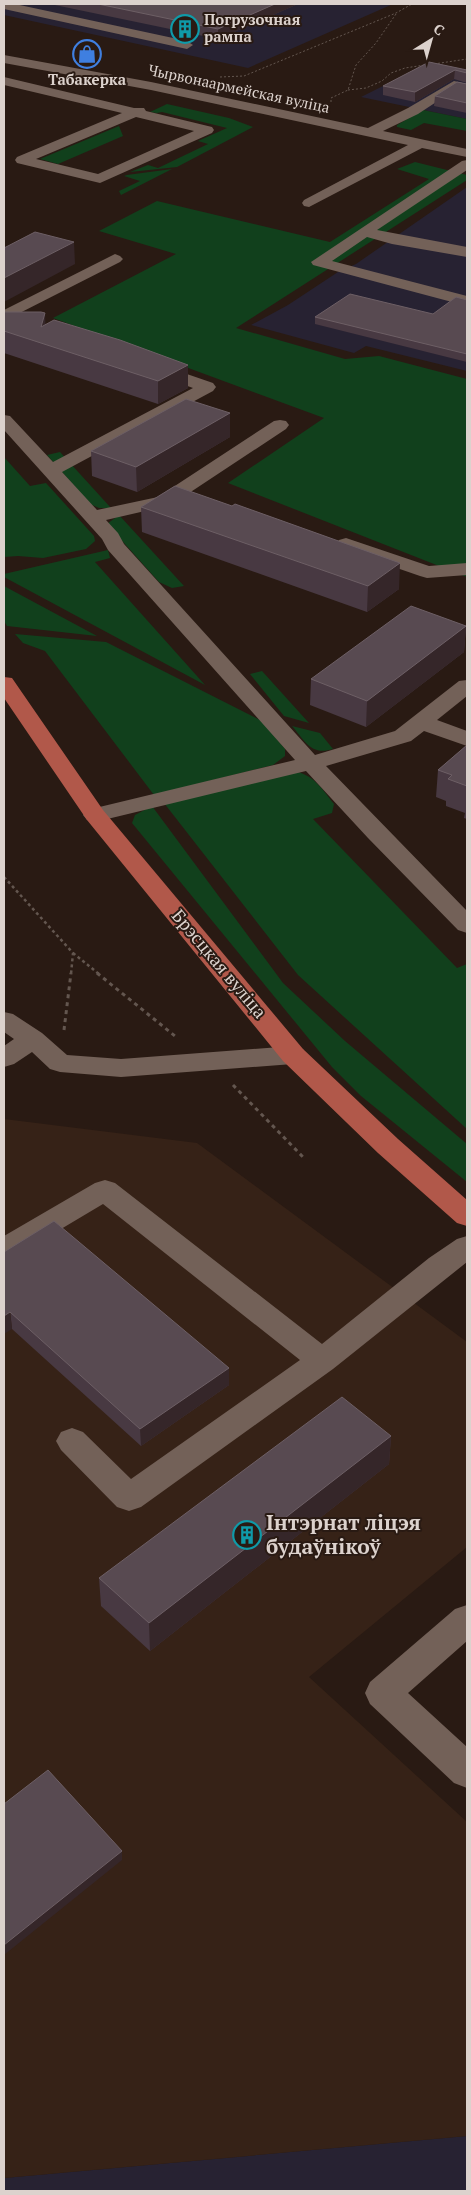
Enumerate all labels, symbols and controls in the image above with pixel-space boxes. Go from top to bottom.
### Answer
place label: Погрузочная рампа [204,9,301,46]
building icon: Погрузочная рампа [170,14,200,44]
north arrow [406,15,456,65]
text: С [430,19,448,40]
shop icon: Табакерка [72,39,102,69]
street label: Чырвонаармейская вуліца [147,59,332,117]
place label: Табакерка [48,69,127,89]
street label: Брэсцкая вуліца [167,904,273,1023]
place label: Інтэрнат ліцэя будаўнікоў [266,1508,421,1560]
building icon: Інтэрнат ліцэя будаўнікоў [232,1520,262,1550]

